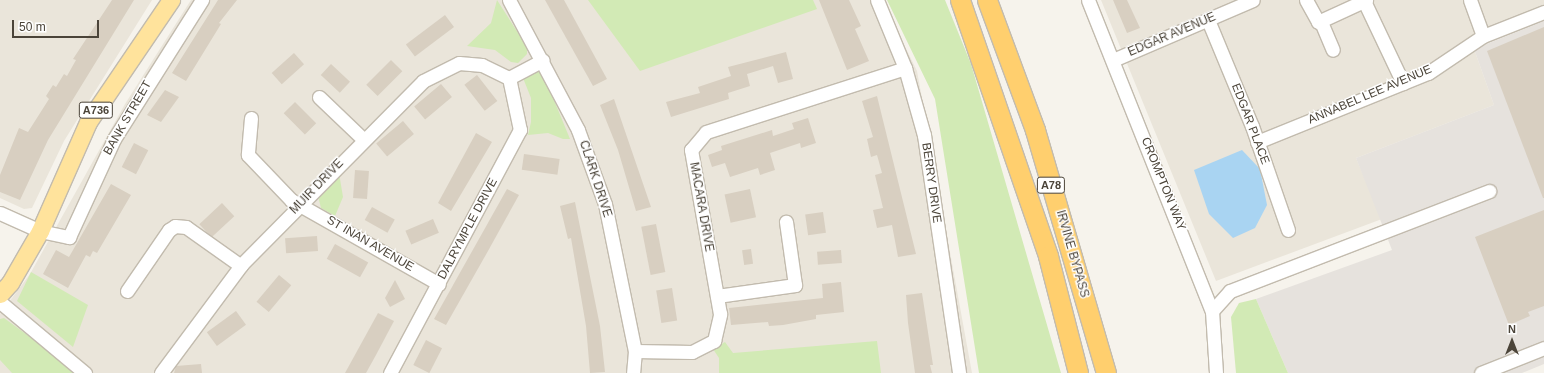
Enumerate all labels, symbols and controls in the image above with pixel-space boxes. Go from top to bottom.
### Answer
street label: EDGAR AVENUE [1126,10,1218,60]
scale bar [14,12,101,38]
text: 50 m [19,20,46,34]
street label: ANNABEL LEE AVENUE [1306,62,1434,128]
street label: BANK STREET [101,78,155,158]
street label: EDGAR PLACE [1228,82,1272,166]
road number: A736 [78,101,114,119]
street label: CROMPTON WAY [1138,135,1188,233]
street label: CLARK DRIVE [576,139,614,219]
street label: BERRY DRIVE [918,142,944,224]
street label: MUIR DRIVE [287,157,347,217]
street label: MACARA DRIVE [686,161,716,253]
street label: DALRYMPLE DRIVE [435,176,501,282]
road number: A78 [1036,176,1066,194]
street label: IRVINE BYPASS [1053,209,1091,299]
street label: ST INAN AVENUE [323,213,417,275]
north arrow [1492,321,1532,361]
text: N [1508,323,1516,335]

